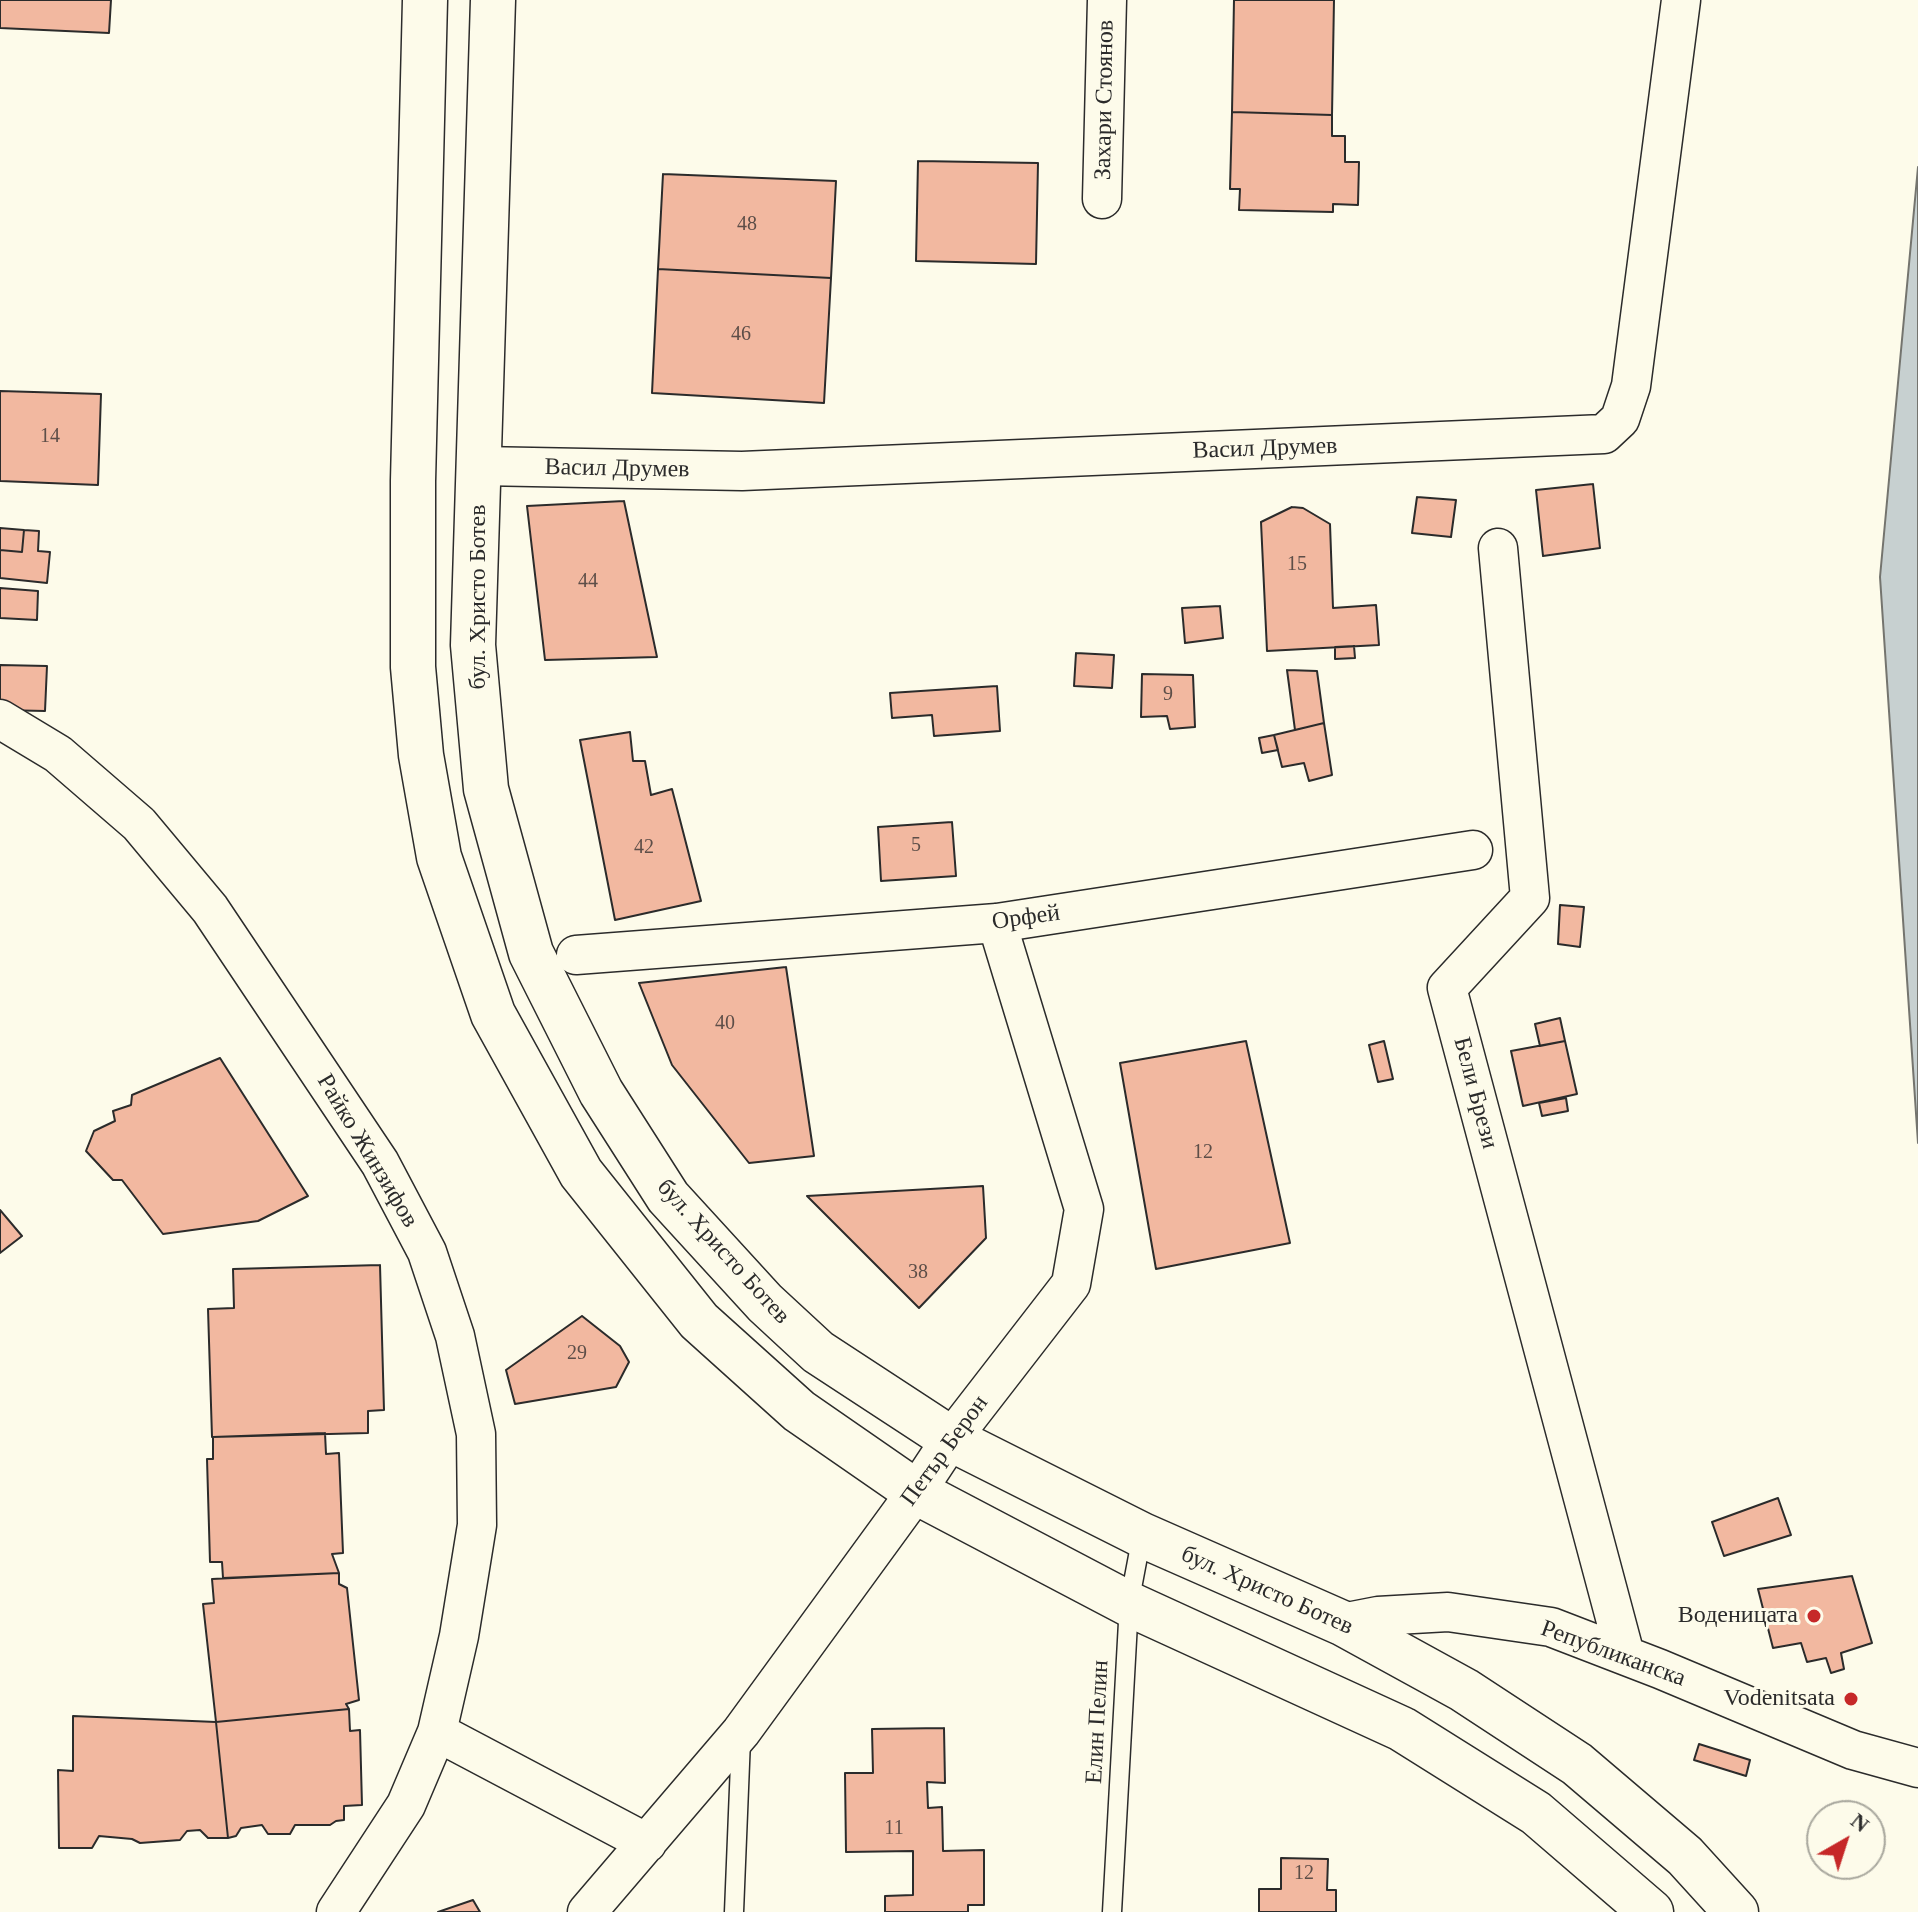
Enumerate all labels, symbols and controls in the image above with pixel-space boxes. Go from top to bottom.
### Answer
street label: Захари Стоянов [1089,20,1121,180]
house number: 48 [737,213,757,237]
house number: 46 [731,323,751,347]
house number: 14 [40,425,60,449]
street label: Васил Друмев [1192,432,1338,466]
street label: Васил Друмев [544,453,690,485]
street label: бул. Христо Ботев [465,504,493,690]
house number: 15 [1287,553,1307,577]
house number: 44 [578,570,598,594]
house number: 9 [1163,683,1173,707]
house number: 5 [911,834,921,858]
house number: 42 [634,836,654,860]
street label: Орфей [990,899,1062,937]
house number: 40 [715,1012,735,1036]
street label: Бели Брези [1446,1034,1504,1152]
street label: Райко Жинзифов [310,1069,424,1233]
house number: 12 [1193,1141,1213,1165]
street label: бул. Христо Ботев [650,1174,796,1330]
house number: 38 [908,1261,928,1285]
house number: 29 [567,1342,587,1366]
street label: Петър Берон [895,1390,995,1512]
street label: бул. Христо Ботев [1177,1540,1357,1642]
place label: Воденицата [1678,1602,1798,1630]
marker: Воденицата [1805,1607,1823,1625]
street label: Републиканска [1537,1614,1689,1694]
street label: Елин Пелин [1080,1659,1116,1785]
place label: Vodenitsata [1723,1685,1835,1713]
marker: Vodenitsata [1842,1690,1860,1708]
north arrow [1806,1800,1886,1880]
text: N [1846,1808,1874,1837]
house number: 11 [884,1817,904,1841]
house number: 12 [1294,1862,1314,1886]

